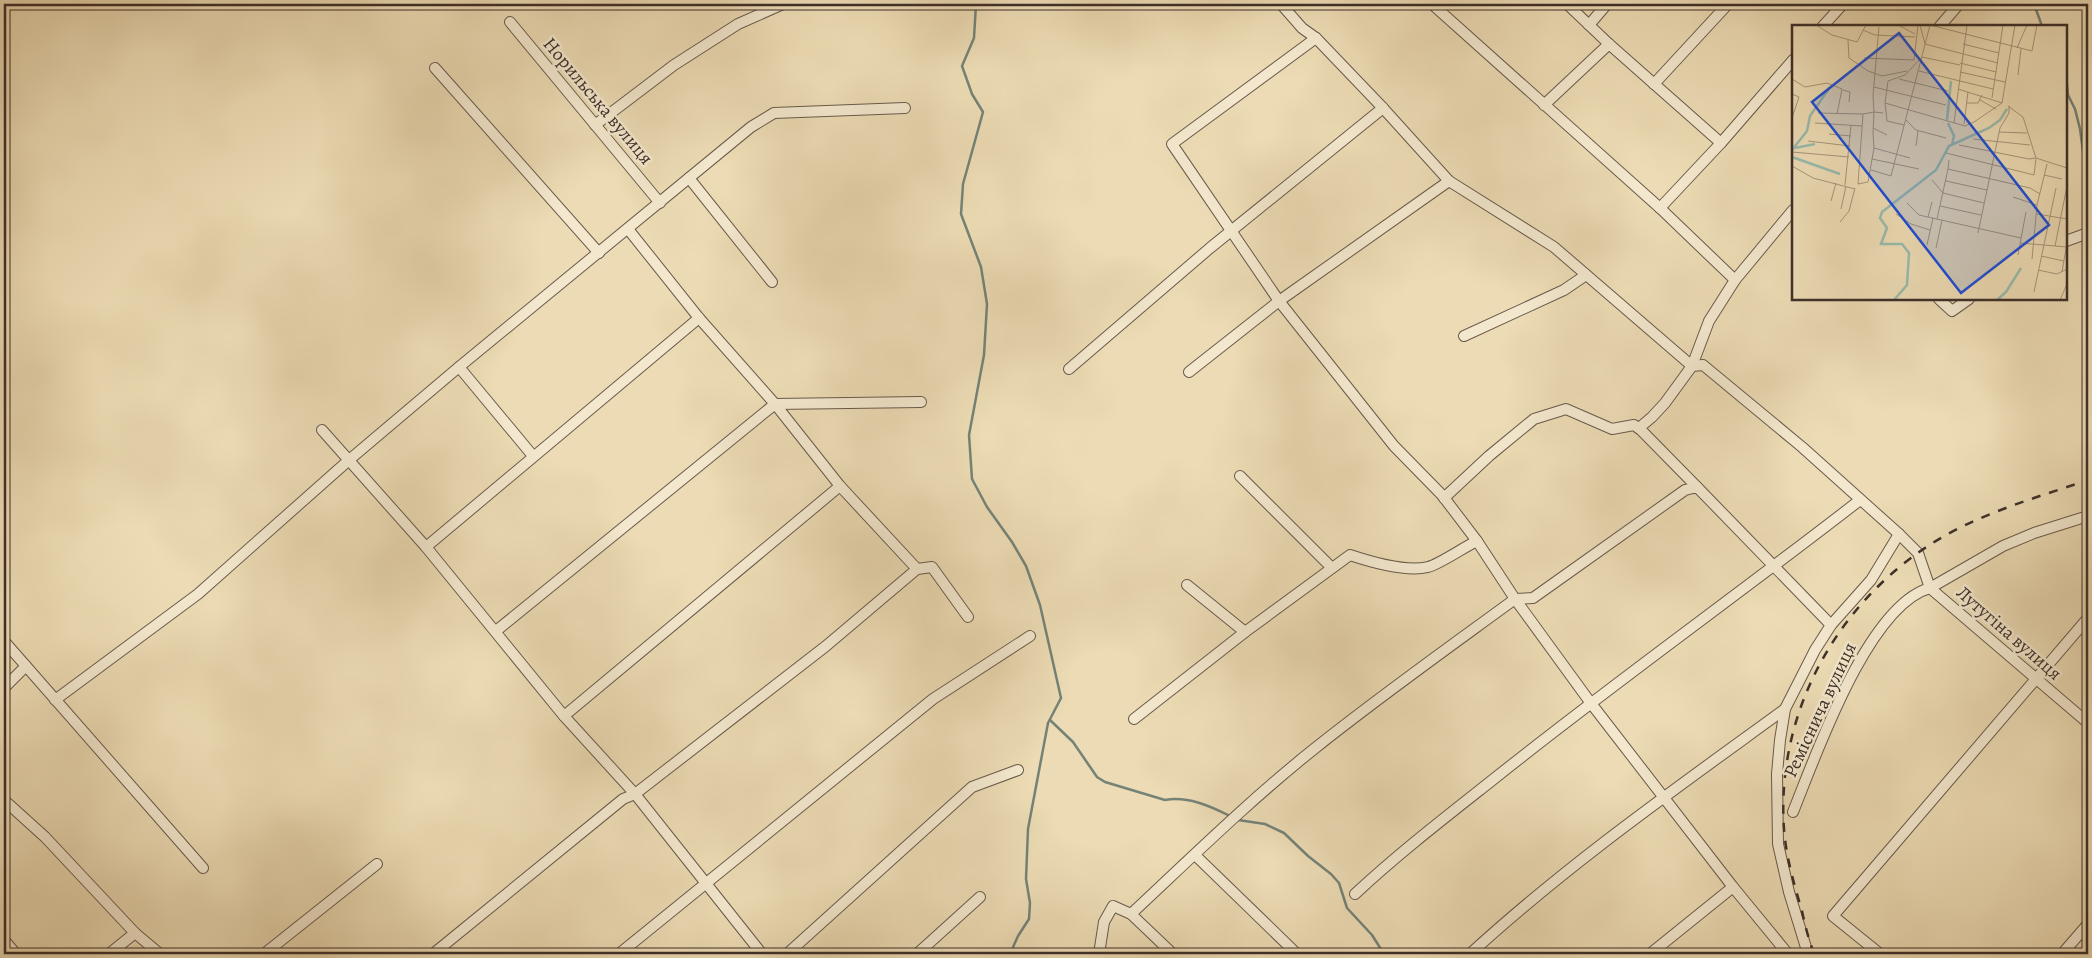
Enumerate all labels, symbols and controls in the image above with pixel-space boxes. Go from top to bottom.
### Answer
inset map [1792,25,2067,300]
street label: Норильська вулиця [537,32,659,170]
street label: Лутугіна вулиця [1951,580,2067,686]
street label: Реміснича вулиця [1777,638,1863,782]

